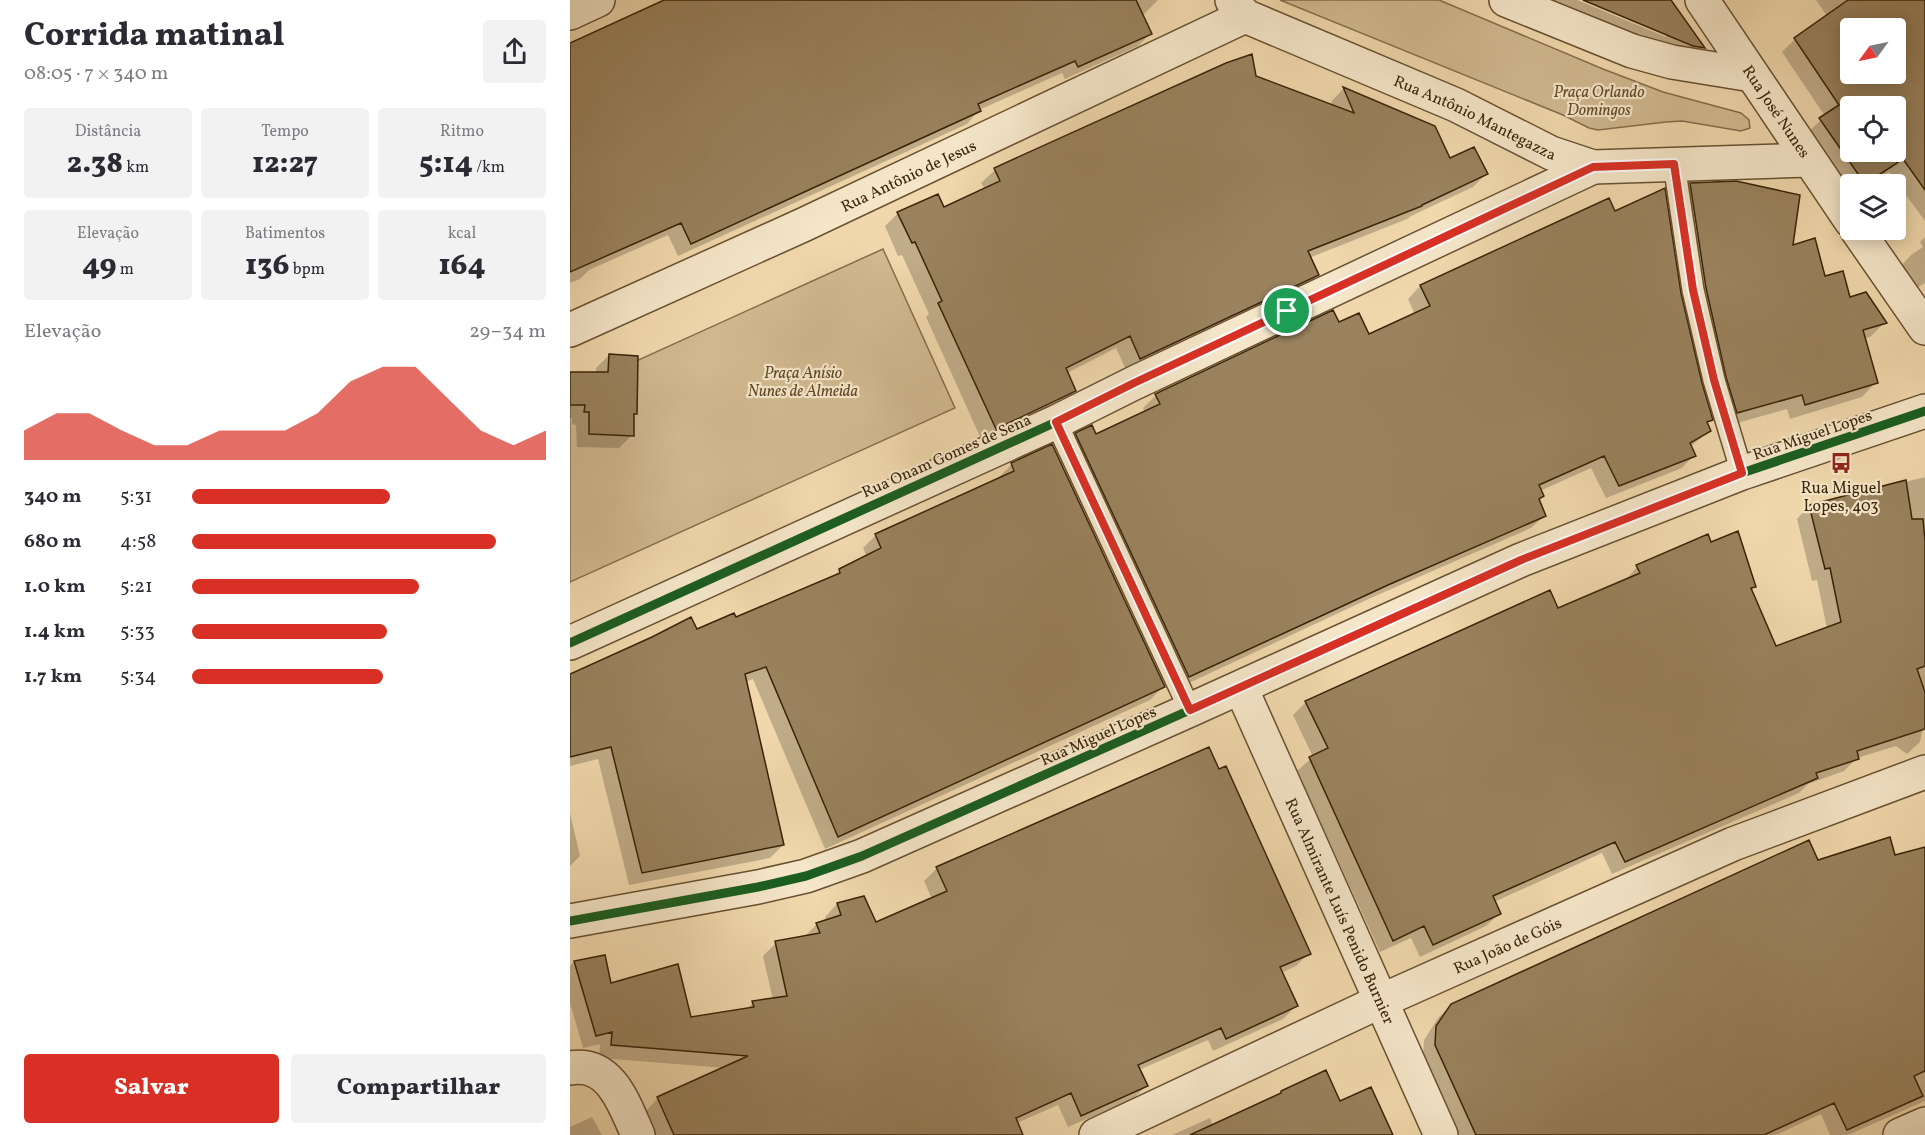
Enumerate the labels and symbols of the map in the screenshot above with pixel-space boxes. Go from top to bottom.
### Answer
north arrow [1840,18,1906,84]
street label: Rua José Nunes [1736,62,1815,163]
street label: Rua Antônio Mantegazza [1390,71,1558,167]
park label: Praça Orlando Domingos [1553,82,1645,122]
street label: Rua Antônio de Jesus [838,136,981,219]
pin [1261,285,1312,336]
park label: Praça Anísio Nunes de Almeida [748,363,859,403]
street label: Rua Miguel Lopes [1750,405,1875,467]
street label: Rua Onam Gomes de Sena [859,409,1035,504]
bus stop icon: Rua Miguel Lopes, 403 [1829,451,1853,475]
place label: Rua Miguel Lopes, 403 [1801,478,1881,518]
street label: Rua Miguel Lopes [1037,701,1160,772]
street label: Rua Almirante Luís Penido Burnier [1279,795,1399,1028]
street label: Rua João de Góis [1450,913,1566,980]

